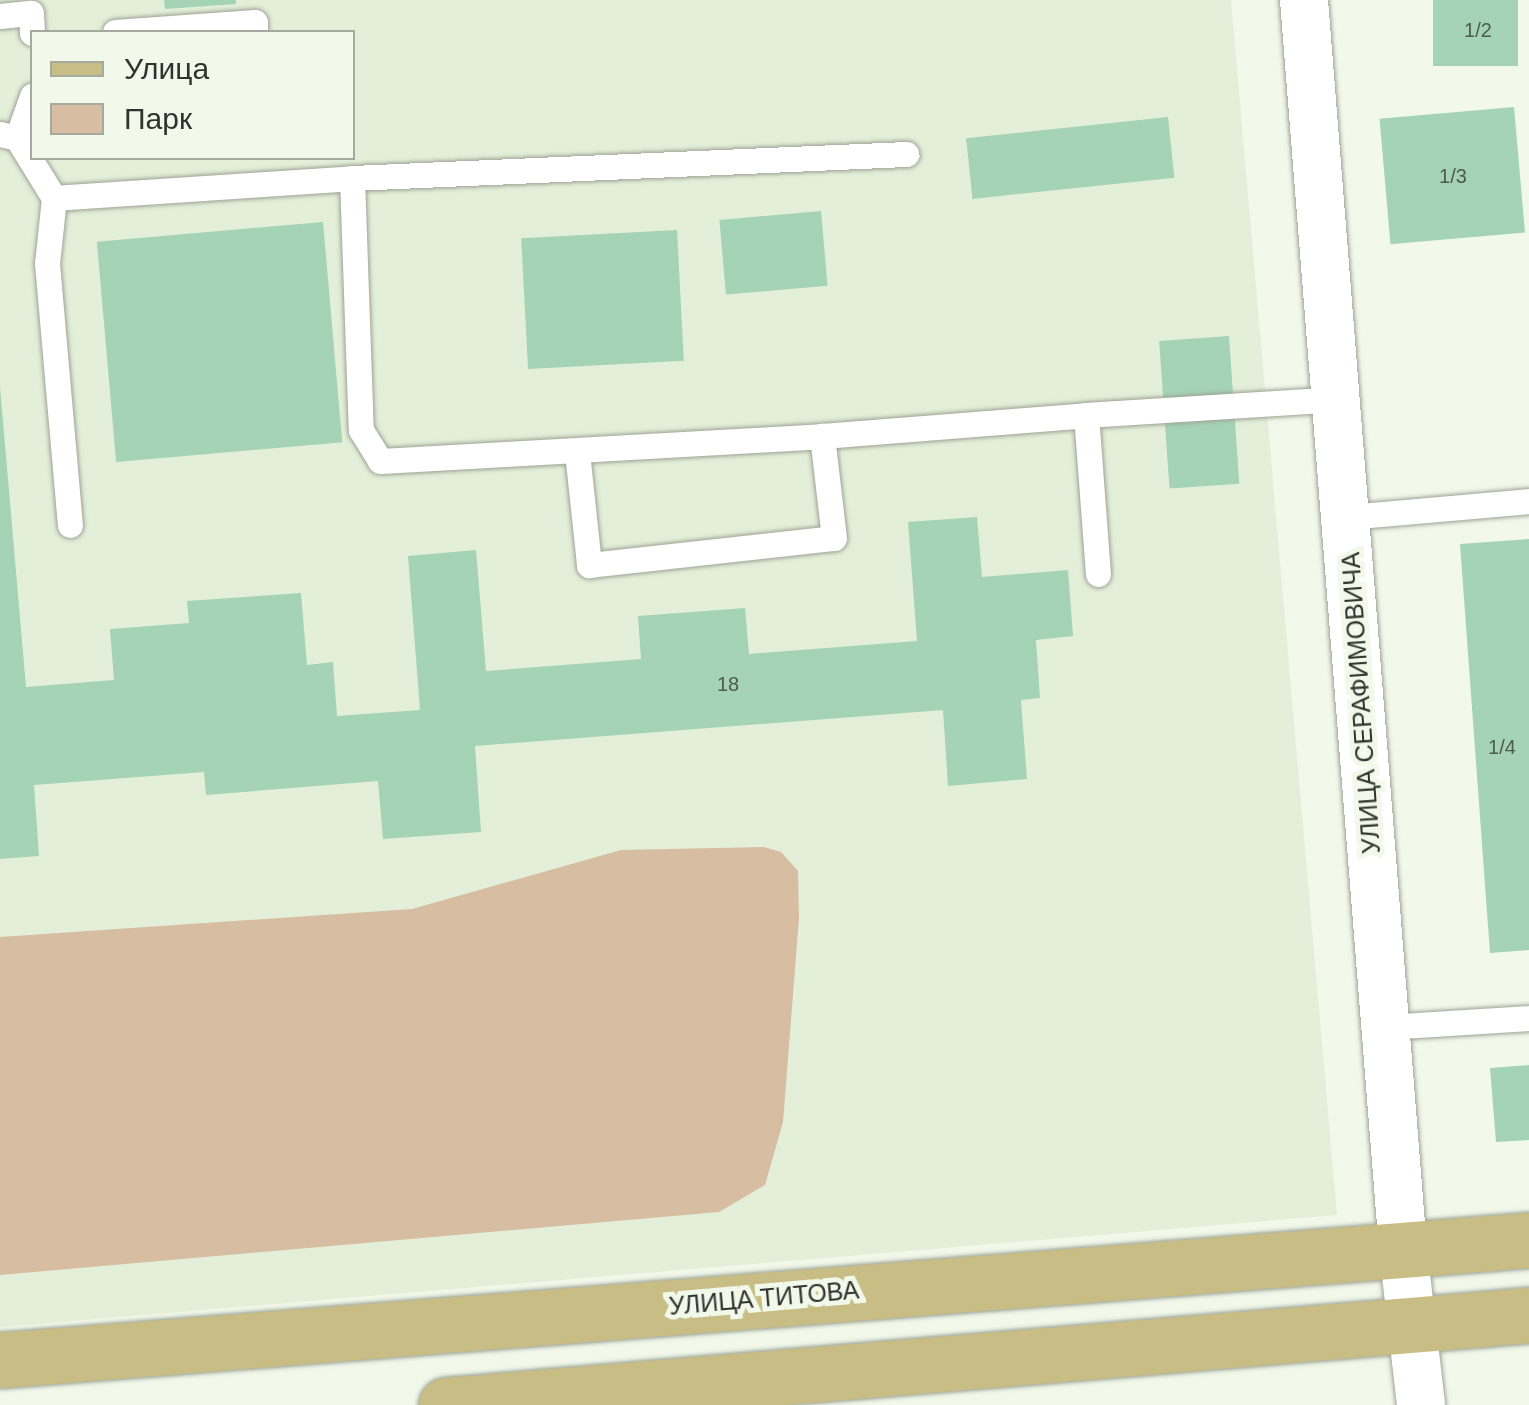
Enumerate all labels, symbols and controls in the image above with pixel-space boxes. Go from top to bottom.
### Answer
house number: 1/2 [1464,18,1492,42]
legend [30,30,355,160]
text: Улица [124,52,209,85]
text: Парк [124,102,192,135]
house number: 1/3 [1439,164,1467,188]
street label: УЛИЦА СЕРАФИМОВИЧА [1335,551,1387,855]
house number: 18 [717,672,739,696]
house number: 1/4 [1488,735,1516,759]
street label: УЛИЦА ТИТОВА [668,1275,860,1321]

